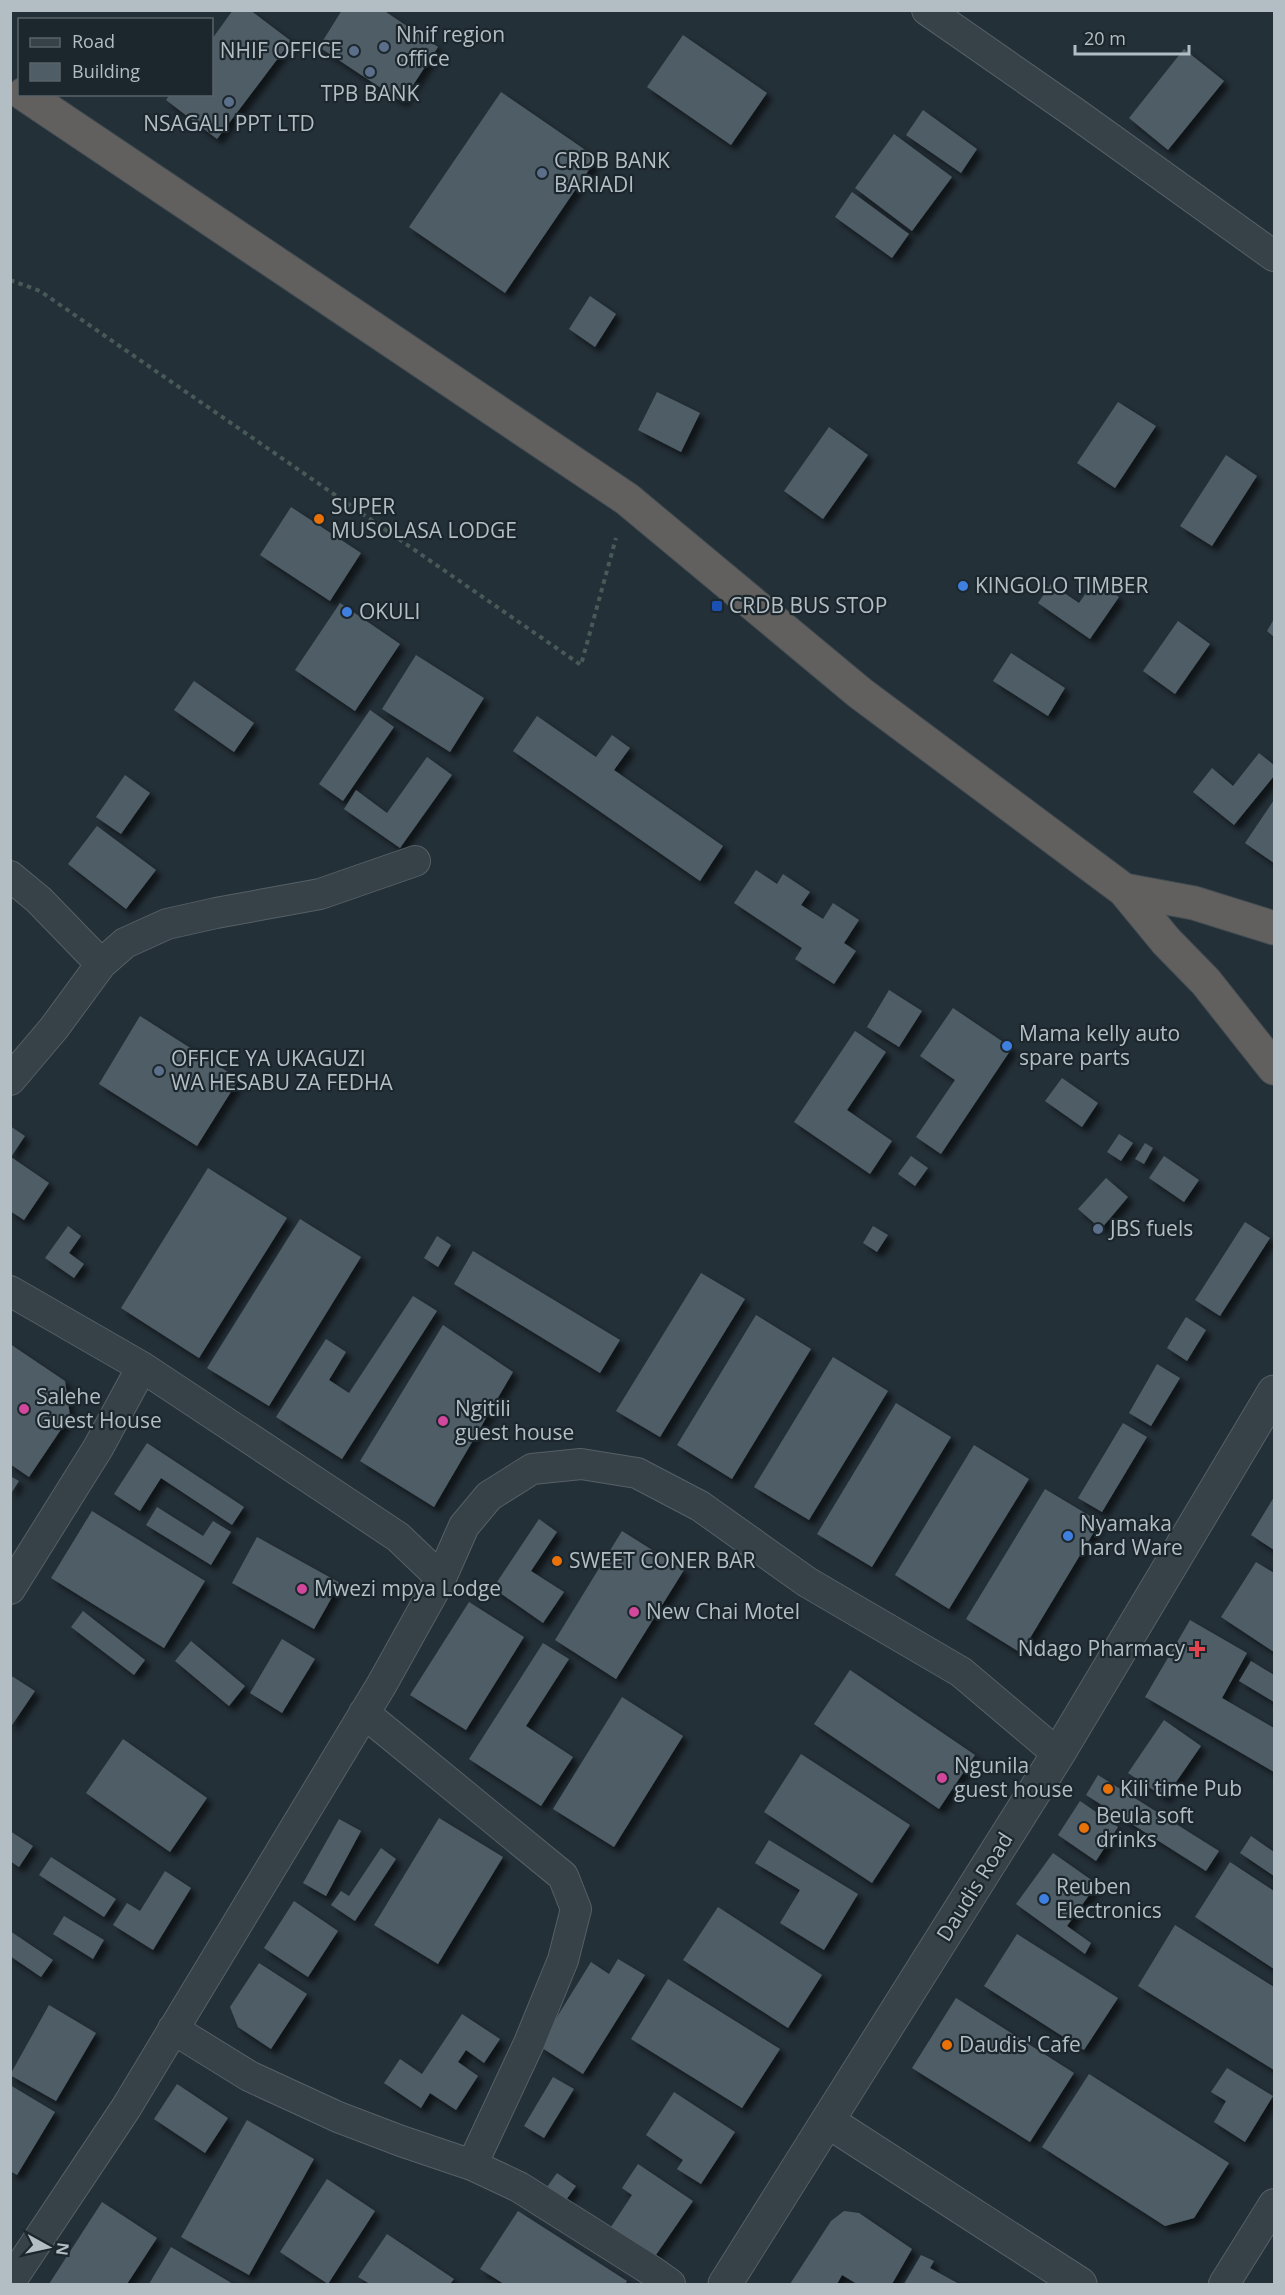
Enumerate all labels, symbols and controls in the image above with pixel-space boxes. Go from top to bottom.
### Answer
legend [18,18,213,96]
scale bar [1075,18,1189,56]
place label: Nhif region office [396,20,505,72]
text: 20 m [1084,26,1126,50]
text: Road [72,29,115,53]
place label: NHIF OFFICE [220,36,342,64]
marker: Nhif region office [377,40,391,54]
marker: NHIF OFFICE [347,44,361,58]
text: Building [72,59,140,83]
marker: TPB BANK [363,65,377,79]
place label: TPB BANK [321,79,420,107]
marker: NSAGALI PPT LTD [222,95,236,109]
place label: NSAGALI PPT LTD [143,109,315,137]
place label: CRDB BANK BARIADI [554,146,670,198]
marker: CRDB BANK BARIADI [535,166,549,180]
place label: SUPER MUSOLASA LODGE [331,492,517,544]
marker: SUPER MUSOLASA LODGE [312,512,326,526]
place label: KINGOLO TIMBER [975,571,1148,599]
marker: KINGOLO TIMBER [956,579,970,593]
place label: CRDB BUS STOP [729,591,887,619]
place label: OKULI [359,597,420,625]
marker: CRDB BUS STOP [710,599,724,613]
marker: OKULI [340,605,354,619]
place label: Mama kelly auto spare parts [1019,1019,1180,1071]
marker: Mama kelly auto spare parts [1000,1039,1014,1053]
place label: OFFICE YA UKAGUZI WA HESABU ZA FEDHA [171,1044,393,1096]
marker: OFFICE YA UKAGUZI WA HESABU ZA FEDHA [152,1064,166,1078]
place label: JBS fuels [1108,1214,1193,1242]
marker: JBS fuels [1091,1222,1105,1236]
place label: Salehe Guest House [36,1382,162,1434]
place label: Ngitili guest house [455,1394,574,1446]
marker: Salehe Guest House [17,1402,31,1416]
marker: Ngitili guest house [436,1414,450,1428]
place label: Nyamaka hard Ware [1080,1509,1183,1561]
marker: Nyamaka hard Ware [1061,1529,1075,1543]
place label: SWEET CONER BAR [569,1546,756,1574]
marker: SWEET CONER BAR [550,1554,564,1568]
place label: Mwezi mpya Lodge [314,1574,501,1602]
marker: Mwezi mpya Lodge [295,1582,309,1596]
place label: New Chai Motel [646,1597,800,1625]
marker: New Chai Motel [627,1605,641,1619]
place label: Ndago Pharmacy [1018,1634,1185,1662]
marker: Ndago Pharmacy [1190,1642,1204,1656]
place label: Ngunila guest house [954,1751,1073,1803]
marker: Ngunila guest house [935,1771,949,1785]
place label: Kili time Pub [1120,1774,1242,1802]
marker: Kili time Pub [1101,1782,1115,1796]
place label: Beula soft drinks [1096,1801,1194,1853]
marker: Beula soft drinks [1077,1821,1091,1835]
street label: Daudis Road [930,1827,1019,1946]
place label: Reuben Electronics [1056,1872,1162,1924]
marker: Reuben Electronics [1037,1892,1051,1906]
place label: Daudis' Cafe [959,2030,1081,2058]
marker: Daudis' Cafe [940,2038,954,2052]
north arrow [18,2217,78,2277]
text: N [51,2241,75,2257]

